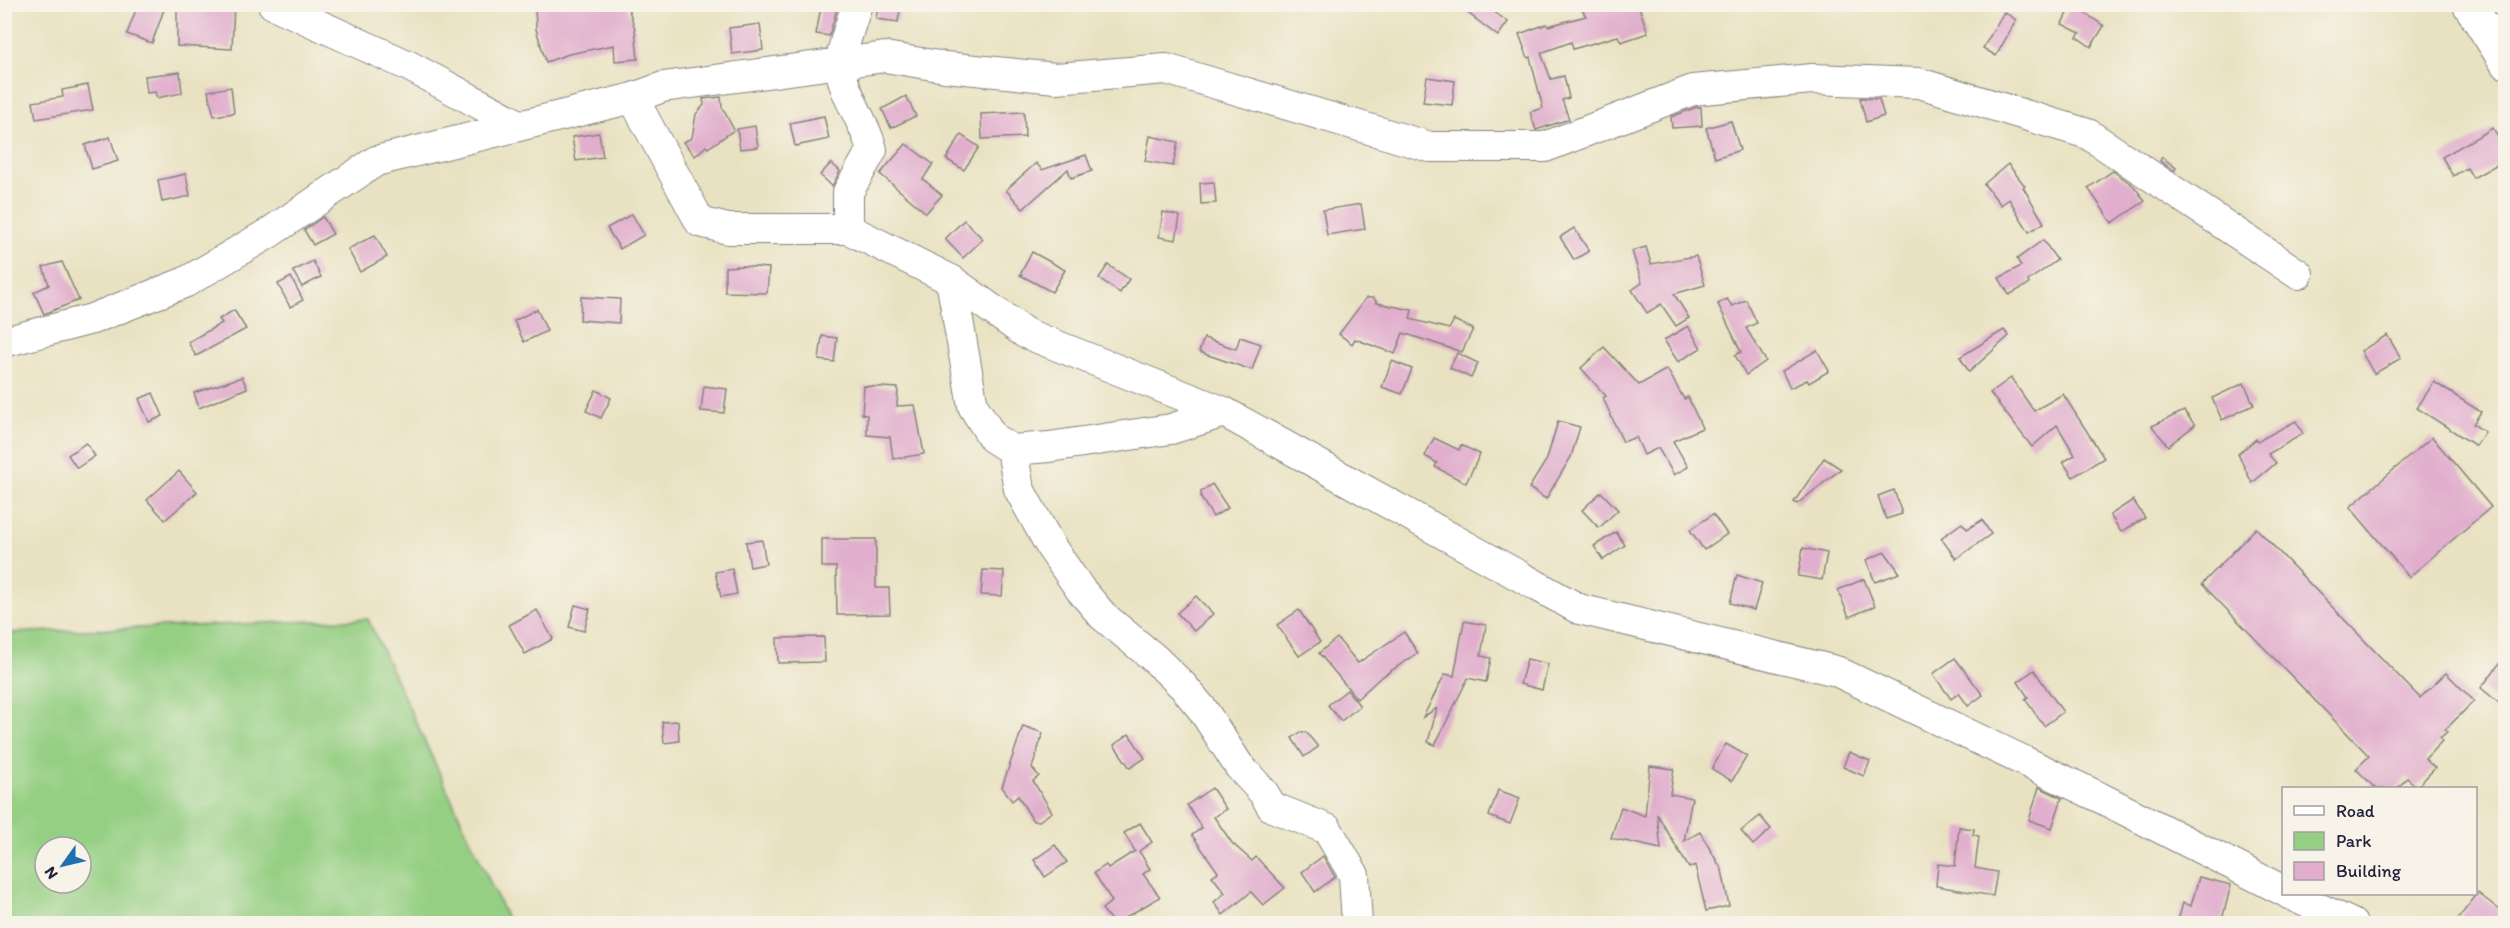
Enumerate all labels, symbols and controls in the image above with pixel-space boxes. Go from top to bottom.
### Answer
legend [2282,787,2477,895]
text: Road [2336,800,2375,822]
text: Park [2336,830,2371,852]
north arrow [33,835,93,895]
text: Building [2336,860,2402,882]
text: N [40,863,62,883]

